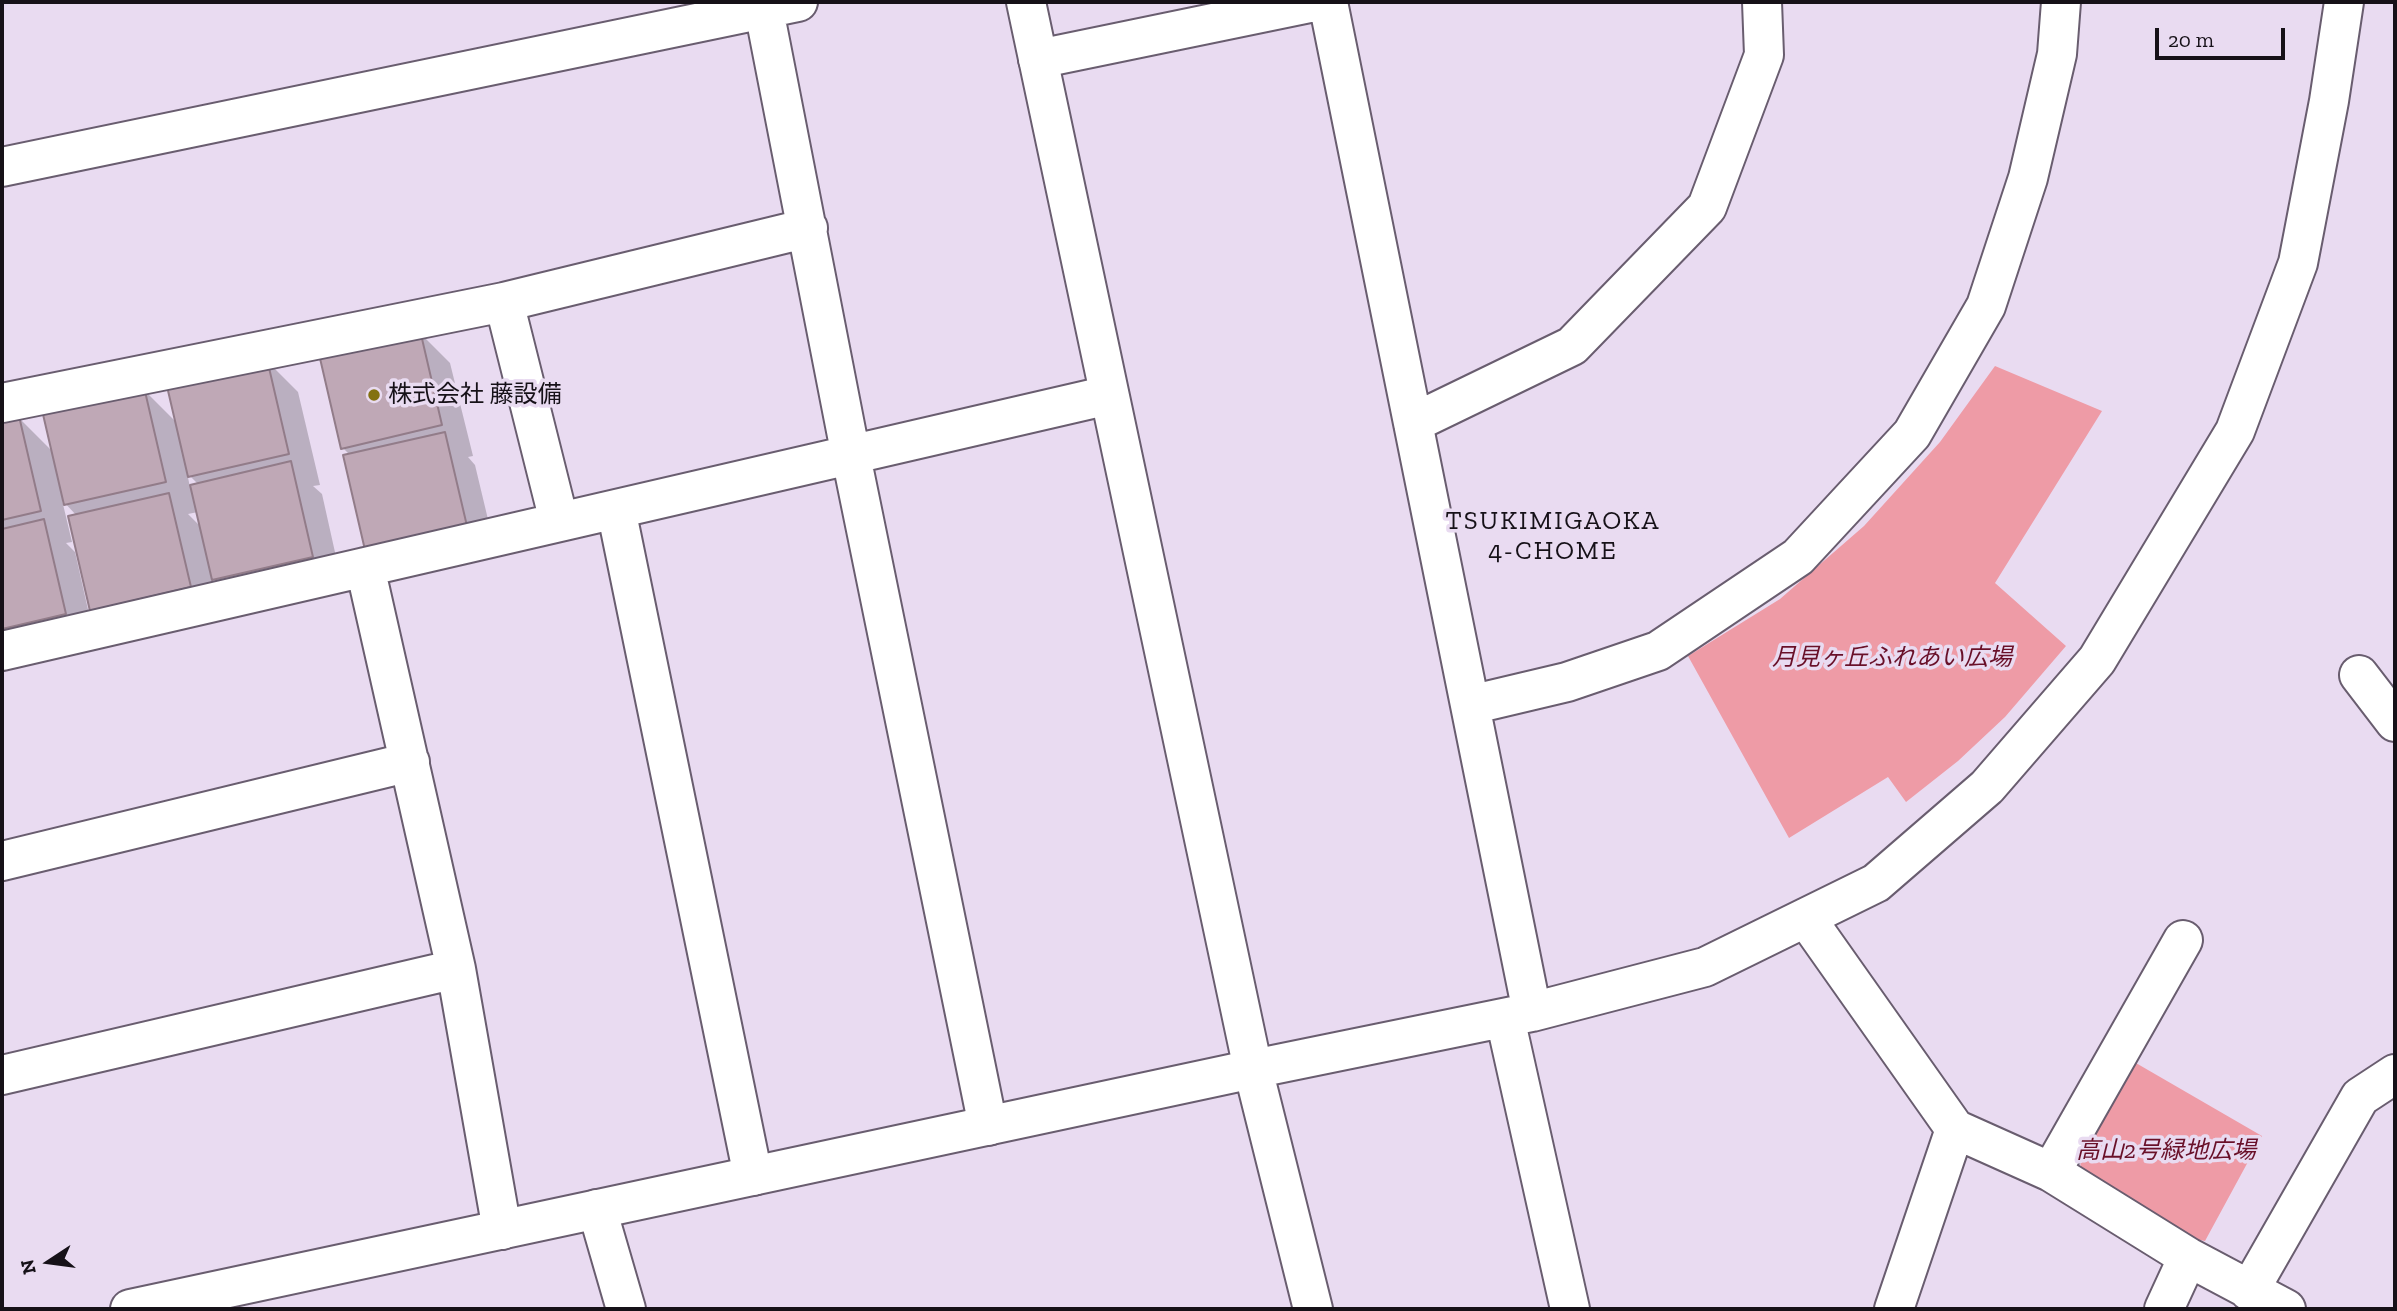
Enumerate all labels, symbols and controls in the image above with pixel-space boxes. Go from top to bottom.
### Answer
scale bar [2159,14,2288,58]
text: 20 m [2168,27,2214,52]
place label: 株式会社 藤設備 [388,381,561,409]
marker: 株式会社 藤設備 [366,387,382,403]
district label: TSUKIMIGAOKA 4-CHOME [1447,506,1659,568]
park label: 月見ヶ丘ふれあい広場 [1772,644,2012,672]
park label: 高山2号緑地広場 [2076,1137,2256,1165]
north arrow [14,1227,84,1297]
text: N [15,1257,41,1276]

